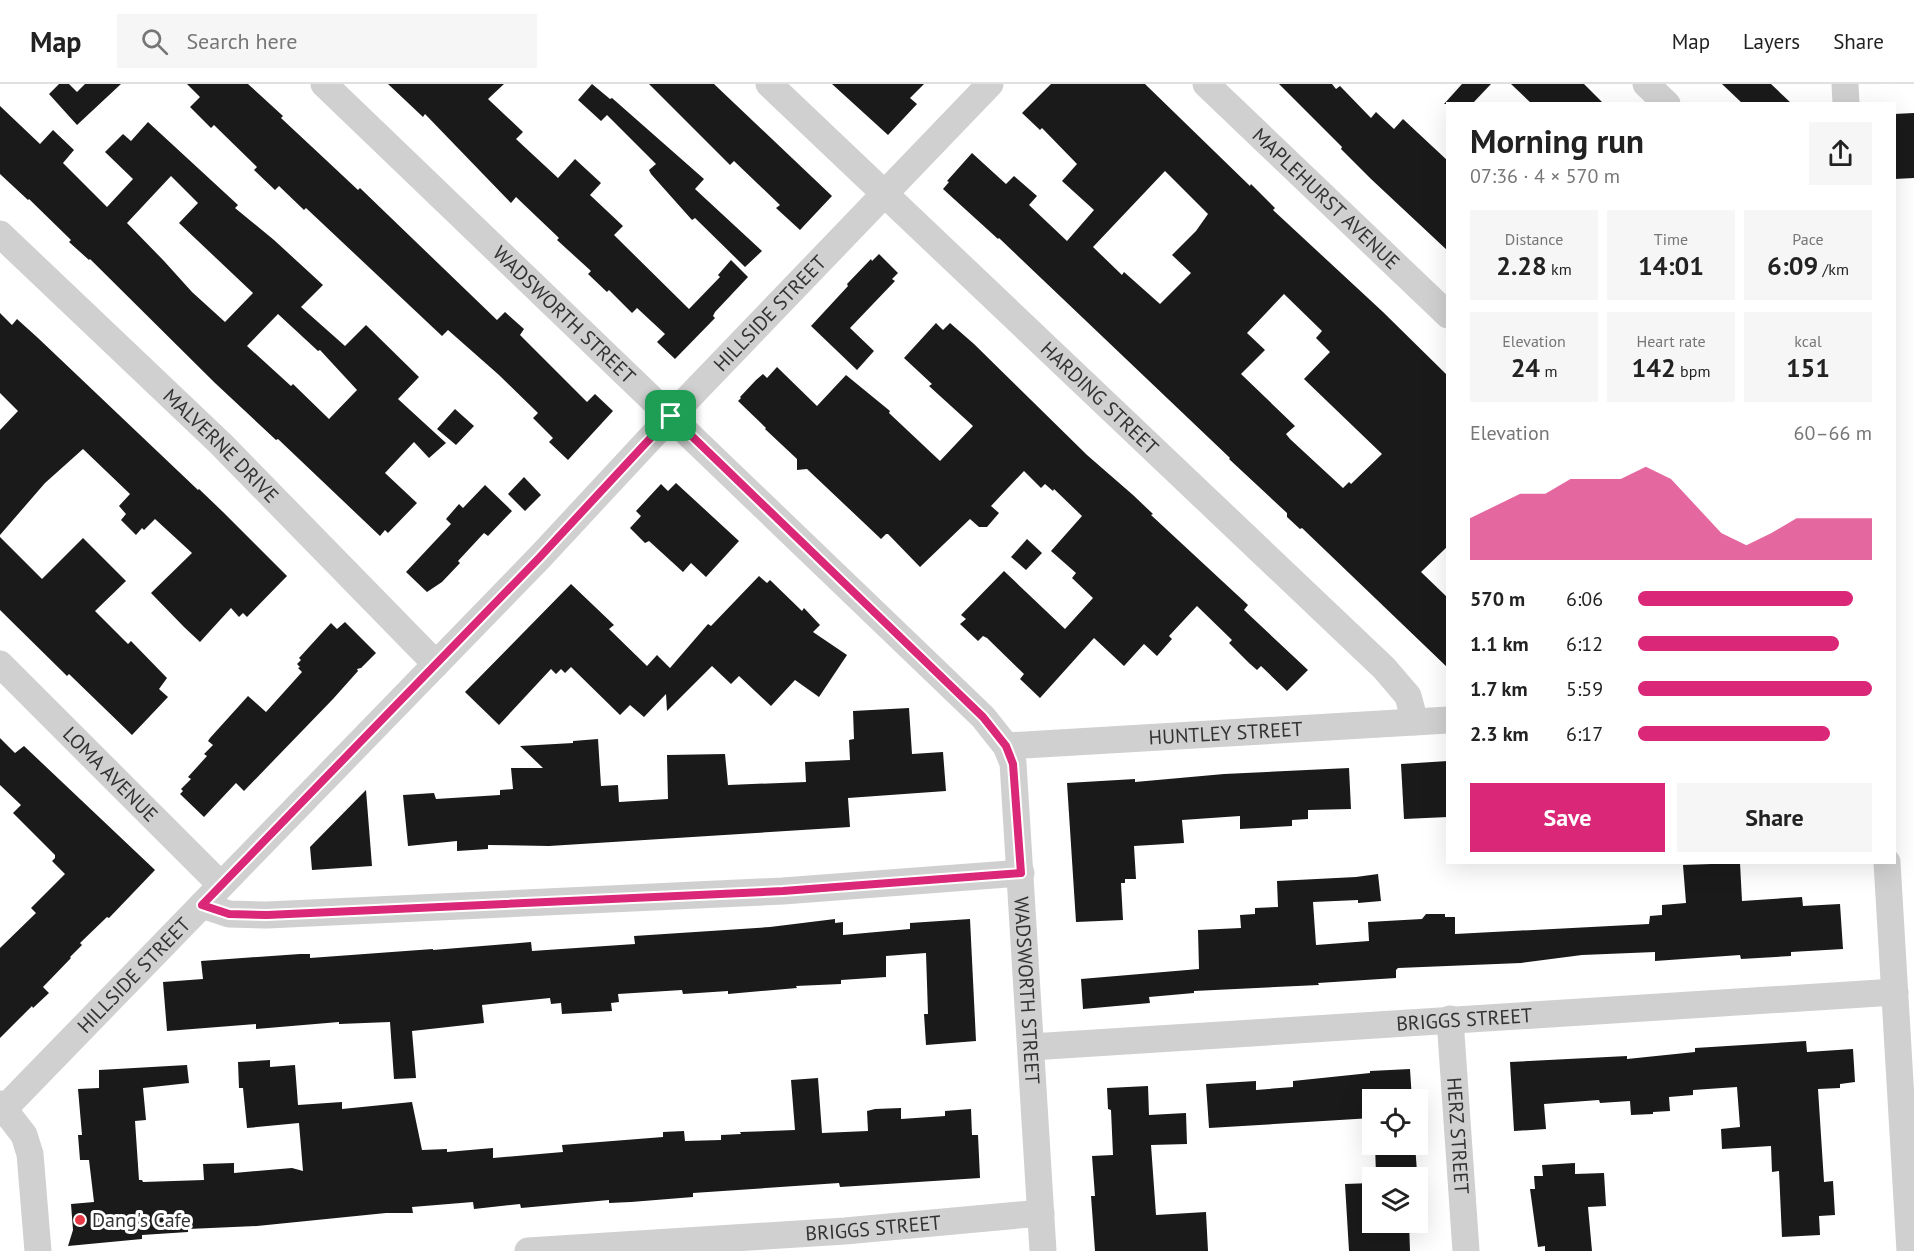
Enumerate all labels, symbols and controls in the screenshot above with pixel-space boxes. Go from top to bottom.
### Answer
search box [117,14,537,68]
text: Map [30,23,81,60]
icon: search [138,25,171,58]
text: Search here [186,27,297,55]
text: Map [1672,28,1710,55]
text: Layers [1743,28,1800,55]
text: Share [1833,28,1884,55]
text: Morning run [1470,119,1644,162]
street label: MAPLEHURST AVENUE [1247,122,1405,275]
button: share [1809,122,1872,185]
text: 07:36 · 4 × 570 m [1470,163,1620,189]
text: Distance [1505,229,1563,249]
text: Time [1654,229,1688,249]
text: Pace [1792,229,1824,249]
street label: WADSWORTH STREET [487,240,641,389]
text: 2.28 [1496,249,1547,282]
text: 14:01 [1638,249,1704,282]
text: 6:09 [1767,249,1818,282]
street label: HILLSIDE STREET [708,250,832,377]
text: km [1547,259,1572,279]
text: /km [1818,259,1849,279]
text: Elevation [1502,331,1566,351]
text: Heart rate [1636,331,1706,351]
text: kcal [1794,331,1822,351]
street label: HARDING STREET [1035,336,1164,460]
text: 24 [1511,351,1540,384]
text: 142 [1632,351,1676,384]
text: 151 [1786,351,1830,384]
text: m [1540,361,1557,381]
text: bpm [1676,361,1710,381]
street label: MALVERNE DRIVE [158,383,284,508]
pin [645,390,696,441]
icon: arrive [654,399,687,432]
text: Elevation [1470,420,1550,446]
text: 60–66 m [1794,420,1872,446]
text: 570 m [1470,586,1525,612]
text: 6:06 [1566,586,1603,612]
text: 1.1 km [1470,631,1529,657]
text: 6:12 [1566,631,1603,657]
text: 1.7 km [1470,676,1528,702]
text: 5:59 [1566,676,1603,702]
street label: HUNTLEY STREET [1148,716,1303,751]
street label: LOMA AVENUE [57,721,163,827]
text: 2.3 km [1470,721,1529,747]
text: 6:17 [1566,721,1603,747]
button: Save [1470,783,1665,852]
button: Share [1677,783,1872,852]
street label: WADSWORTH STREET [1008,896,1046,1085]
street label: HILLSIDE STREET [72,912,196,1039]
street label: BRIGGS STREET [1395,1002,1533,1037]
street label: HERZ STREET [1441,1076,1475,1195]
map controls [1362,1089,1428,1233]
button: locate [1362,1089,1428,1155]
button: layers [1362,1167,1428,1233]
place label: Dang's Cafe [92,1207,191,1233]
street label: BRIGGS STREET [805,1209,942,1246]
marker: Dang's Cafe [73,1213,87,1227]

